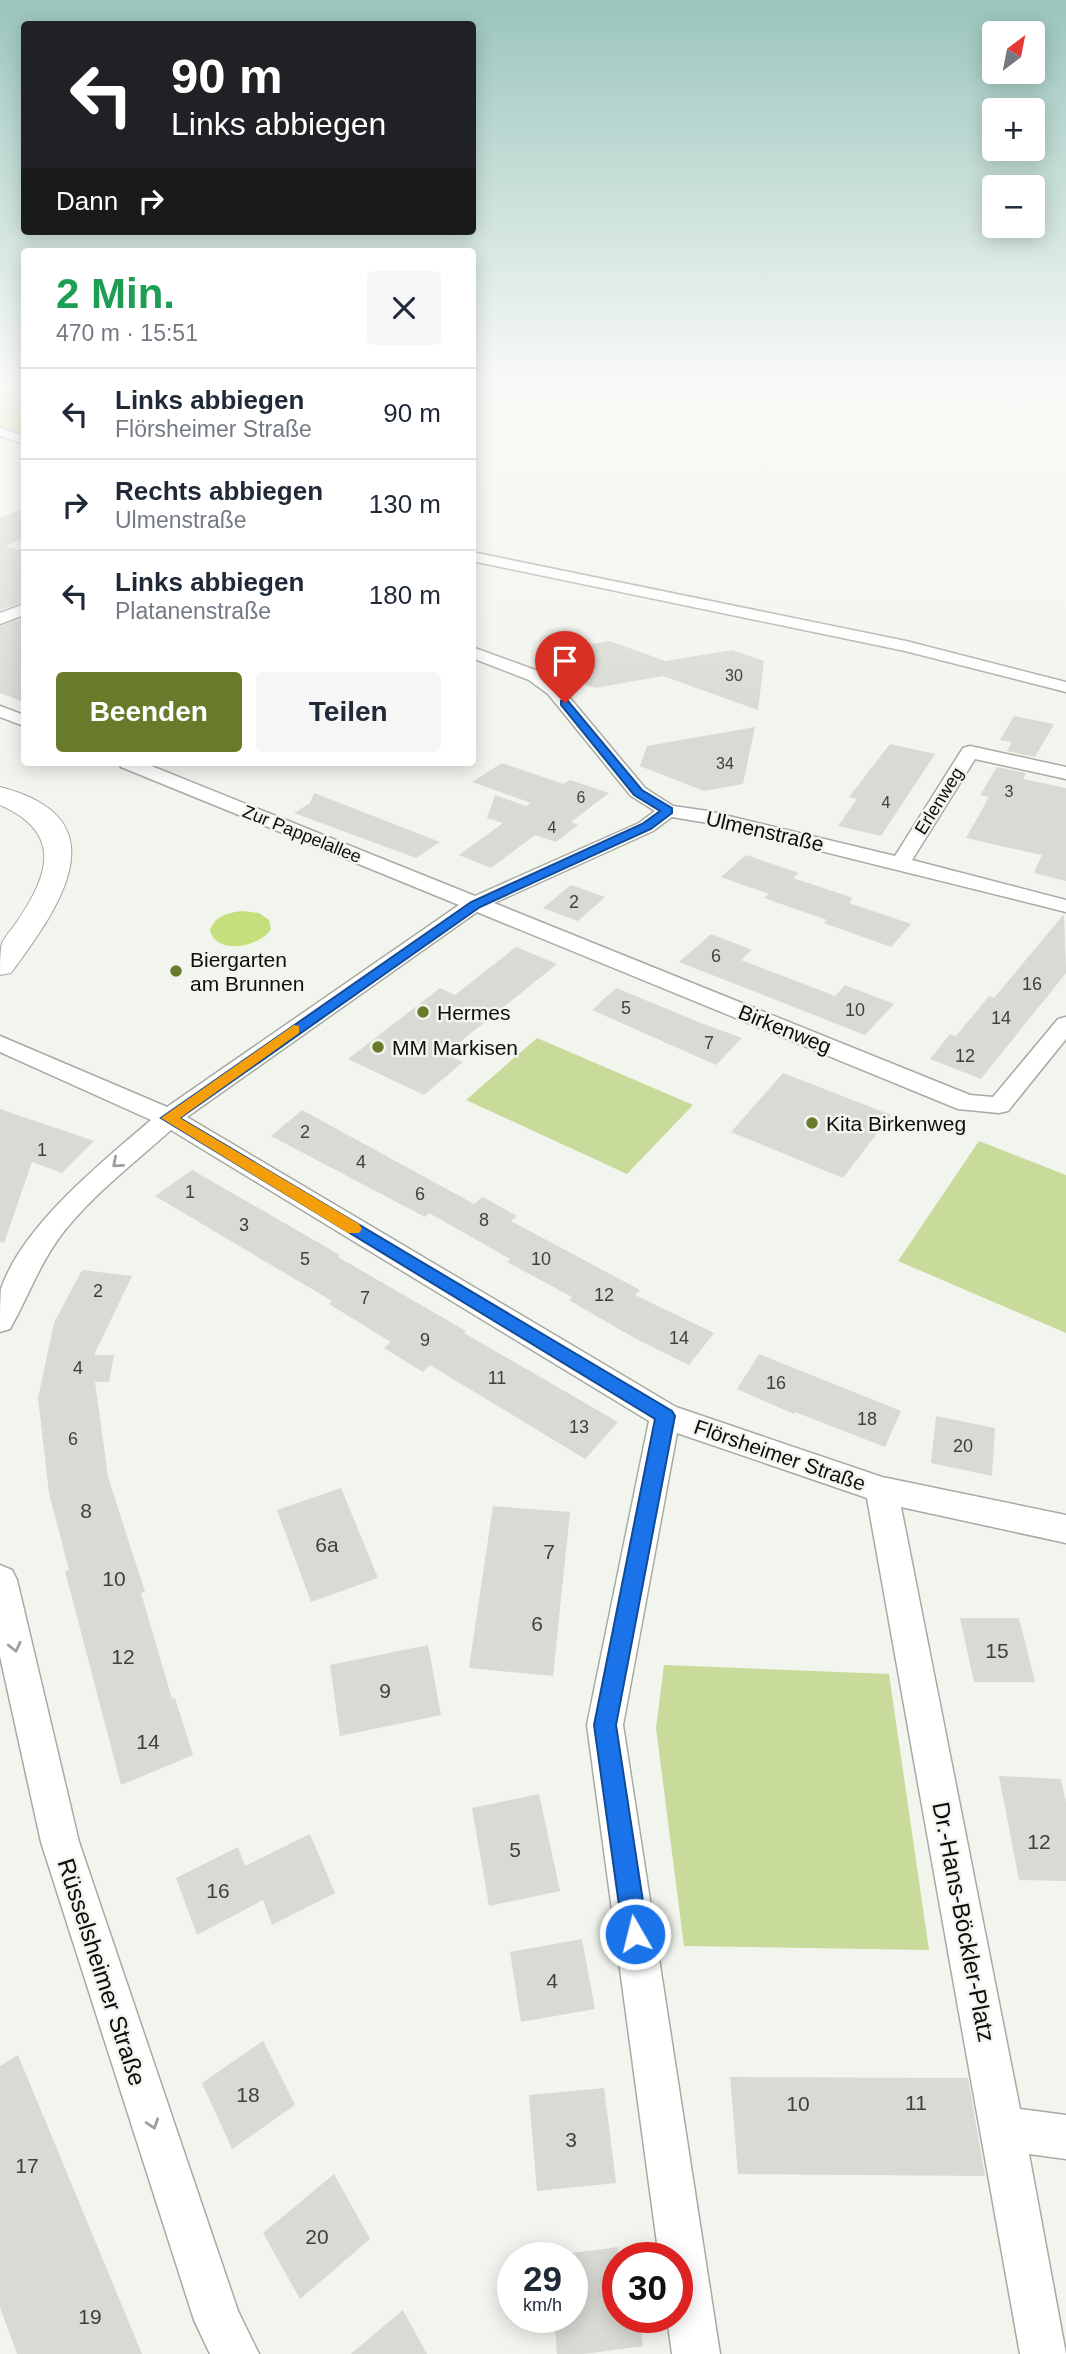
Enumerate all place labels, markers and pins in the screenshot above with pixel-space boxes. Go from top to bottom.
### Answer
pin [535,631,595,703]
place label: Biergarten am Brunnen [190,948,304,995]
marker: Biergarten am Brunnen [168,963,184,979]
place label: Hermes [437,1001,511,1024]
marker: Hermes [415,1004,431,1020]
place label: MM Markisen [392,1036,518,1059]
marker: MM Markisen [370,1039,386,1055]
place label: Kita Birkenweg [826,1112,966,1135]
marker: Kita Birkenweg [804,1115,820,1131]

